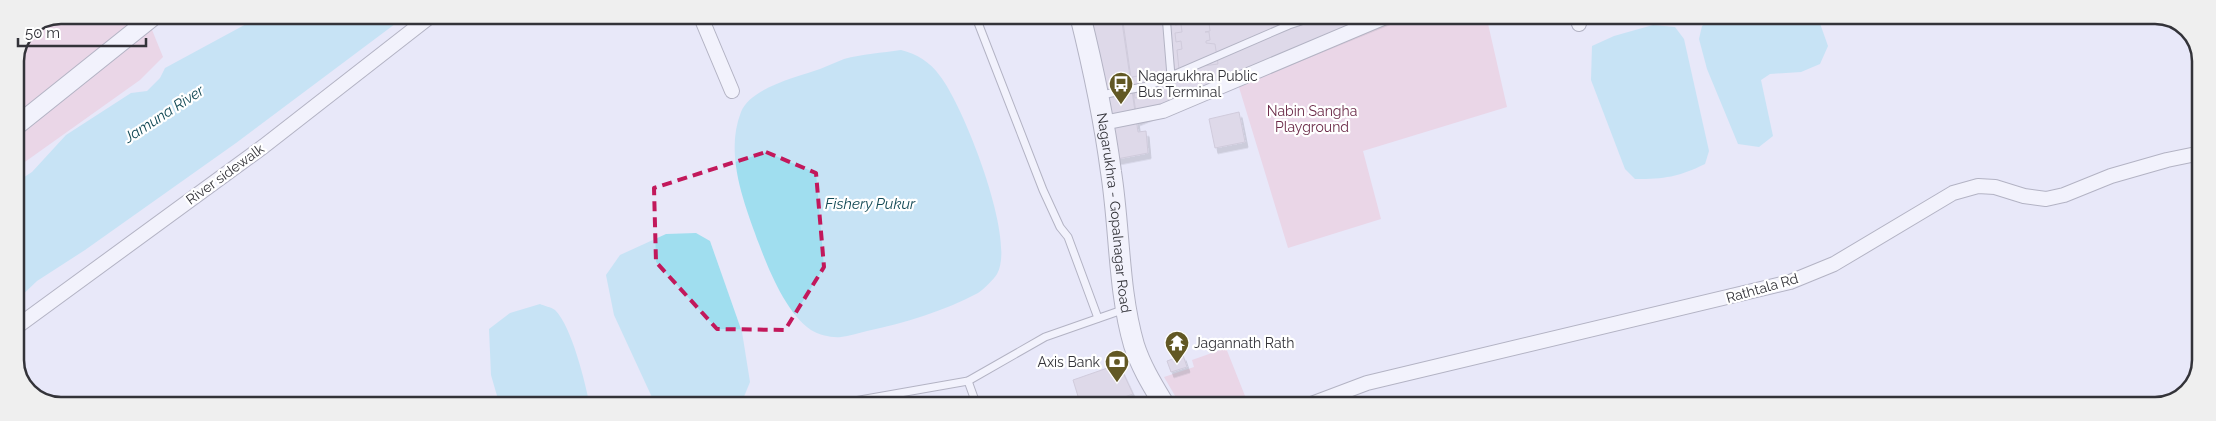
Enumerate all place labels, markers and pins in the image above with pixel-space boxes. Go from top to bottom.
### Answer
place label: Nagarukhra Public Bus Terminal [1138,68,1258,100]
bus stop icon: Nagarukhra Public Bus Terminal [1108,71,1134,105]
temple icon: Jagannath Rath [1164,330,1190,364]
place label: Jagannath Rath [1194,335,1294,351]
bank icon: Axis Bank [1104,349,1130,383]
place label: Axis Bank [1038,354,1101,370]

